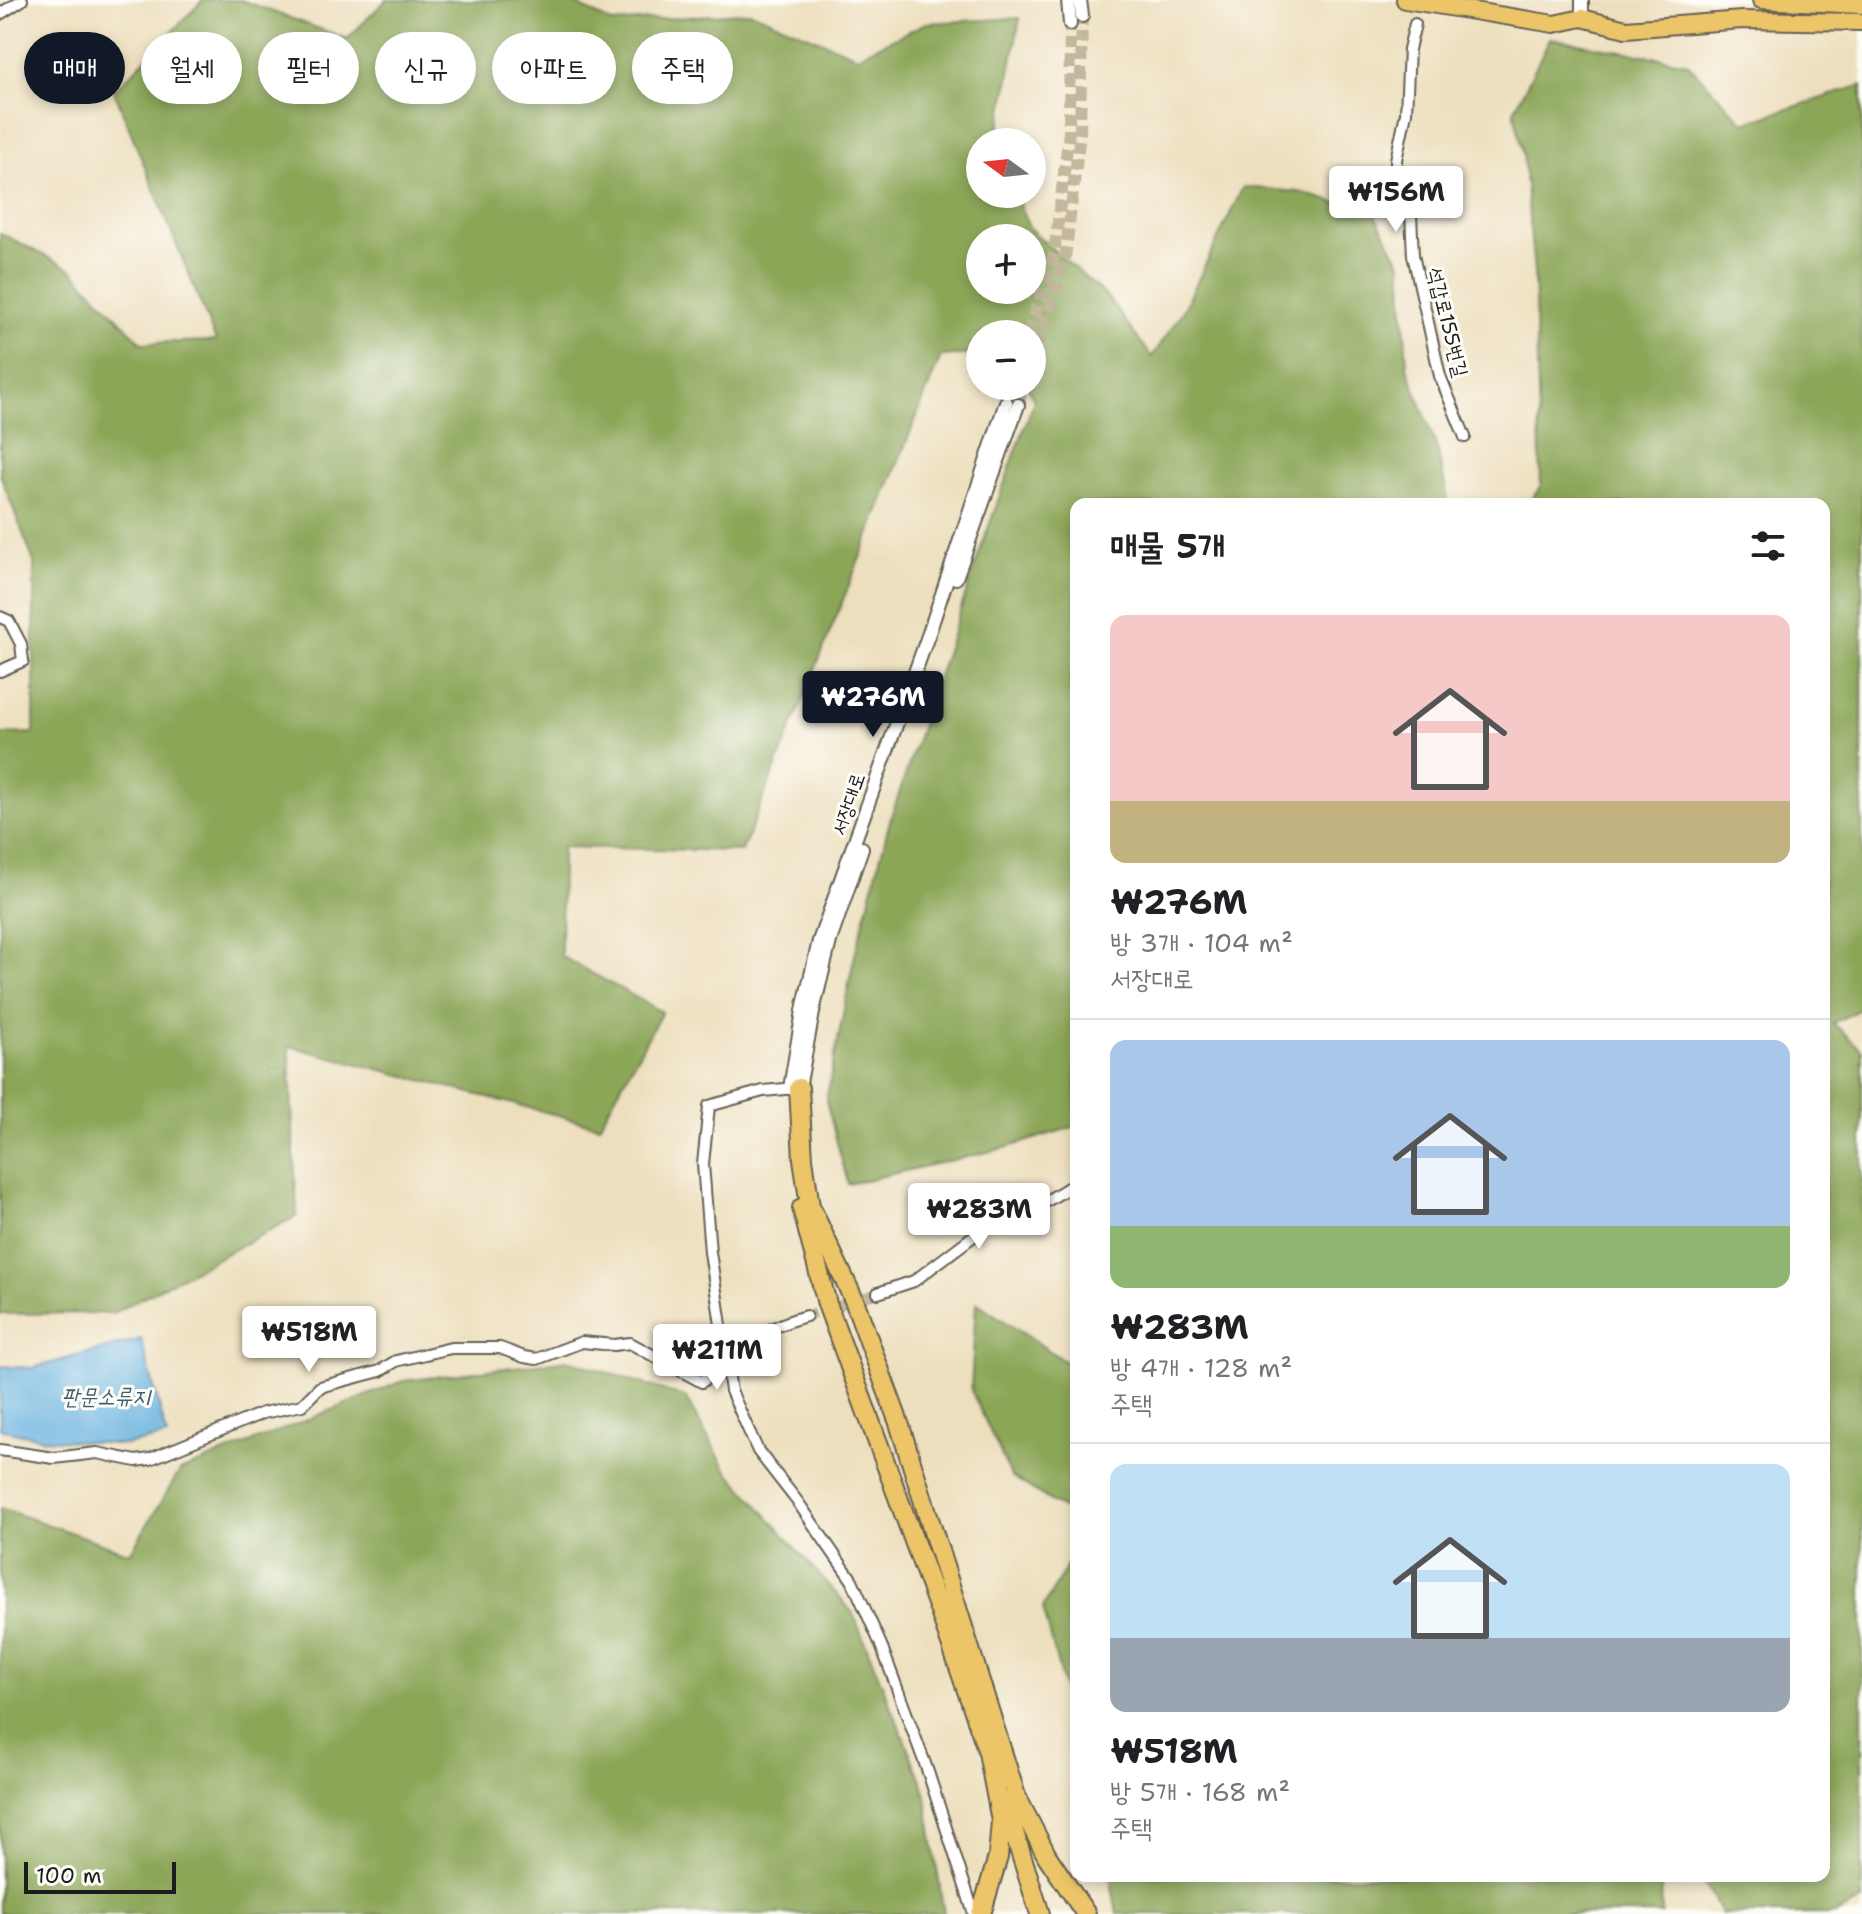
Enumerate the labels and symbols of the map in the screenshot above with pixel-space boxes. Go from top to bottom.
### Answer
north arrow [966,128,1046,208]
pin: ₩156M [1340,166,1452,234]
street label: 석갑로155번길 [1422,264,1474,380]
pin: ₩276M [817,671,929,739]
street label: 서장대로 [825,769,871,839]
pin: ₩283M [923,1183,1035,1251]
pin: ₩518M [253,1306,365,1374]
pin: ₩211M [661,1324,773,1392]
water label: 판문소류지 [62,1382,153,1411]
scale bar [24,1858,176,1894]

